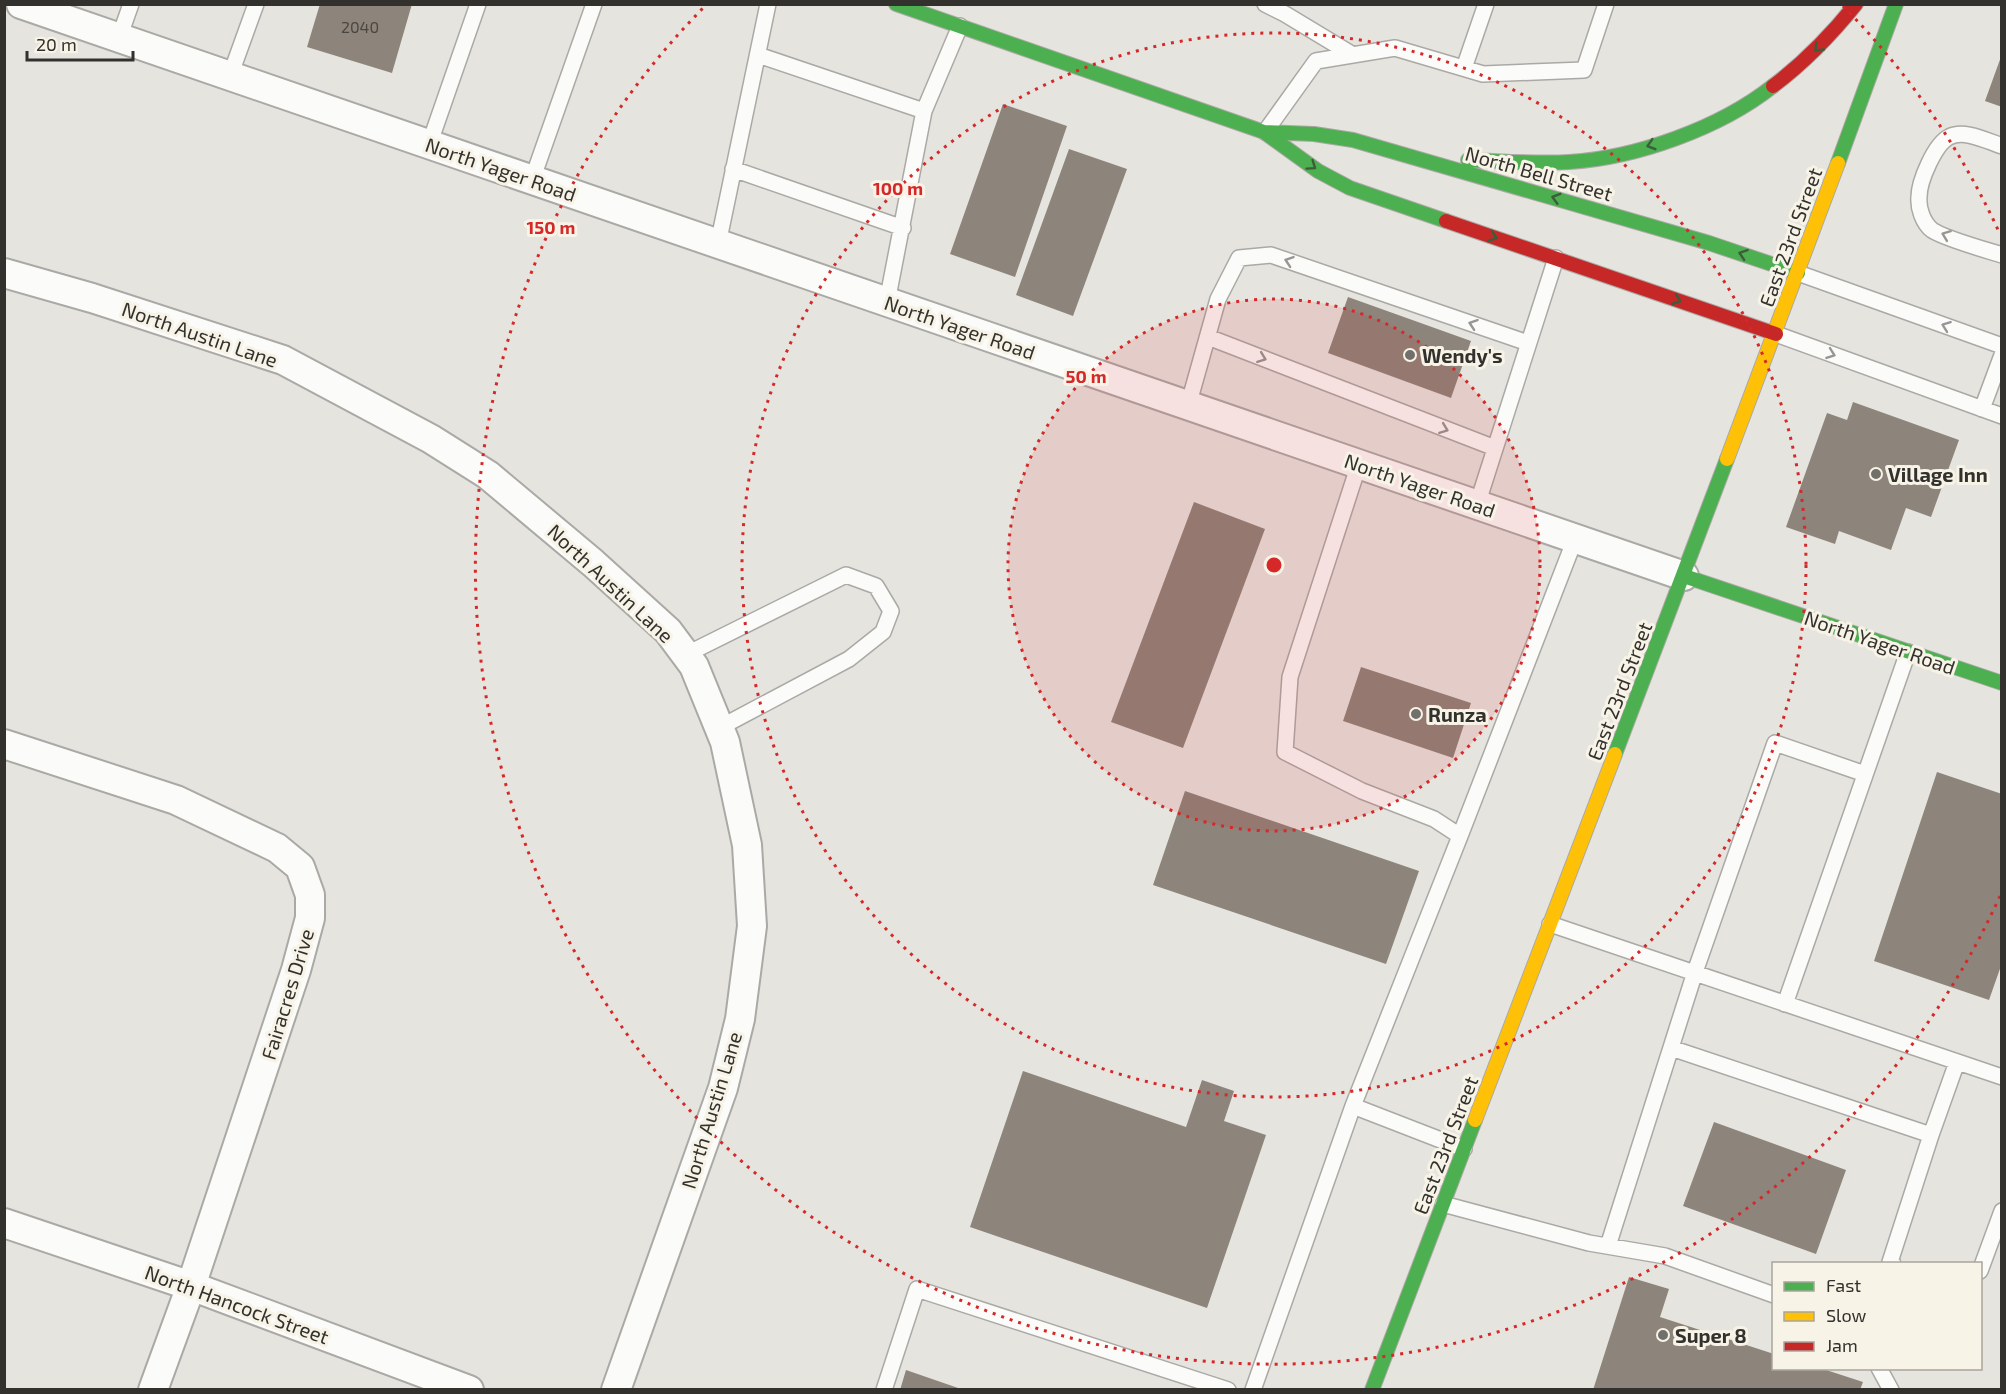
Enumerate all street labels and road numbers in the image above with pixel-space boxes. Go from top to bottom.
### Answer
street label: North Yager Road [422,132,580,206]
street label: North Bell Street [1463,141,1616,206]
street label: East 23rd Street [1754,164,1826,310]
street label: North Yager Road [881,290,1039,364]
street label: North Austin Lane [119,296,281,372]
street label: North Yager Road [1341,448,1499,522]
street label: North Austin Lane [543,519,679,647]
street label: North Yager Road [1801,605,1959,679]
street label: East 23rd Street [1582,618,1657,764]
street label: Fairacres Drive [256,926,318,1062]
street label: North Austin Lane [676,1029,746,1191]
street label: East 23rd Street [1408,1072,1483,1218]
street label: North Hancock Street [142,1260,333,1349]

